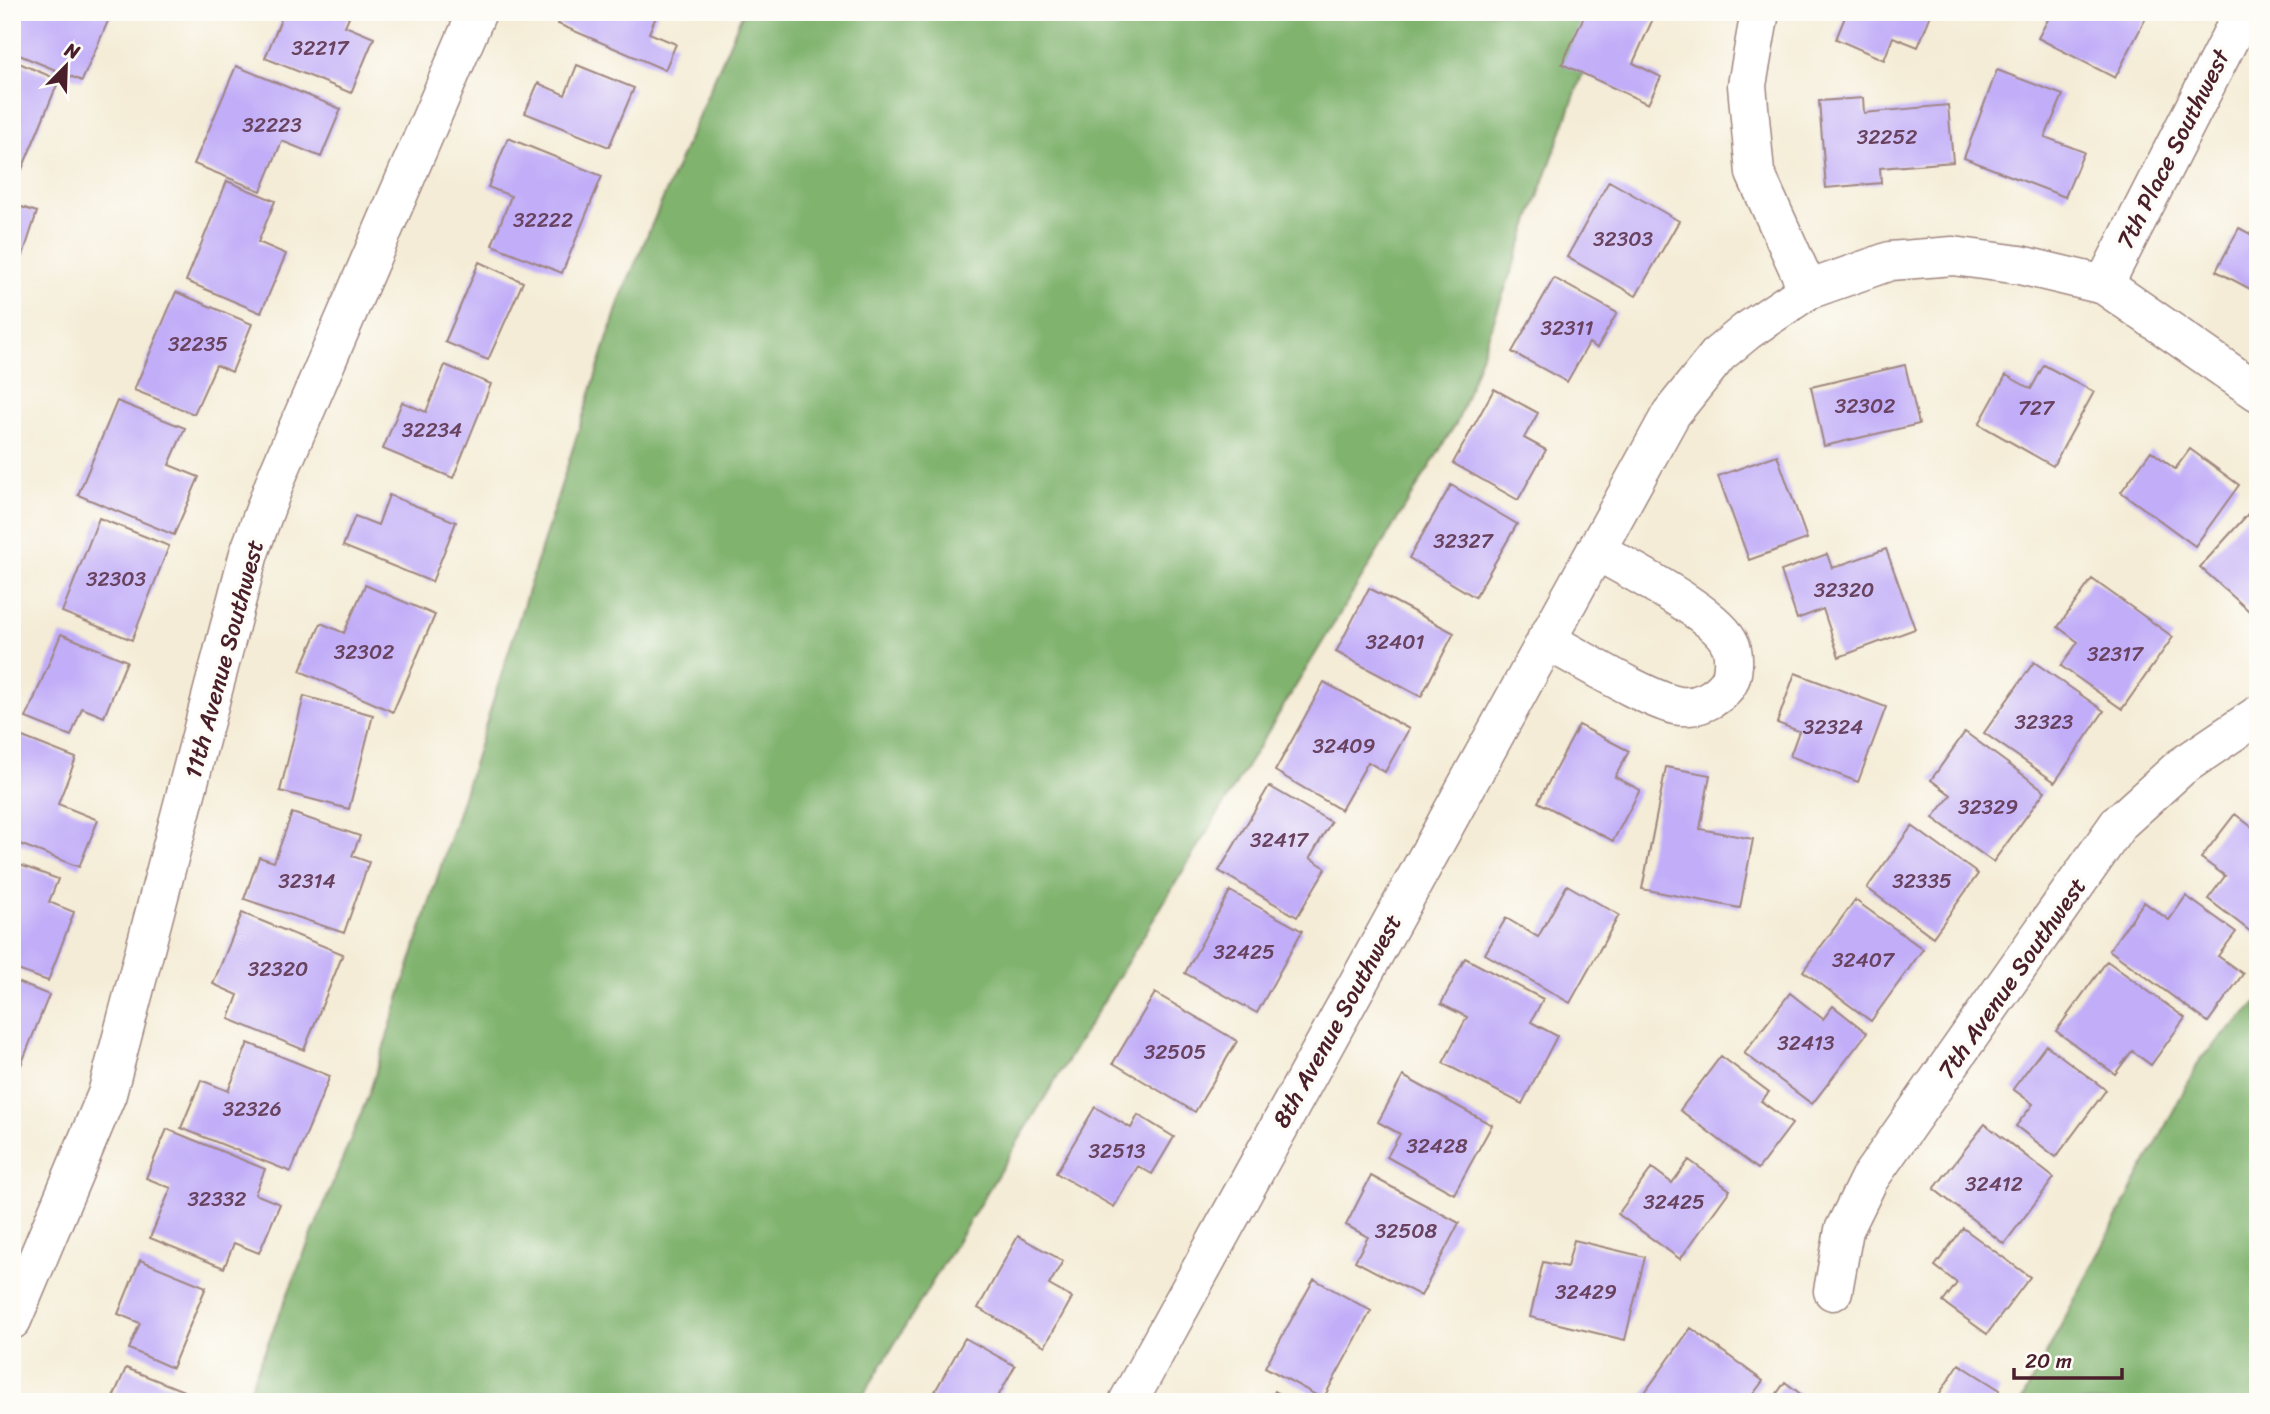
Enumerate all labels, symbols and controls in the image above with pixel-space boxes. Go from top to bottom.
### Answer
house number: 32217 [292,29,350,67]
north arrow [32,32,102,102]
text: N [59,33,86,69]
street label: 7th Place Southwest [2104,40,2242,256]
house number: 32223 [242,106,302,144]
house number: 32252 [1857,118,1917,156]
house number: 32222 [513,201,573,239]
house number: 32303 [1593,220,1653,258]
house number: 32311 [1540,309,1594,347]
house number: 32235 [168,325,228,363]
house number: 32302 [1835,387,1895,425]
house number: 727 [2018,389,2056,427]
house number: 32234 [402,411,462,449]
house number: 32327 [1433,522,1495,560]
street label: 11th Avenue Southwest [172,535,276,783]
house number: 32303 [86,560,146,598]
house number: 32320 [1814,571,1874,609]
house number: 32401 [1365,623,1425,661]
house number: 32302 [334,633,394,671]
house number: 32317 [2087,635,2145,673]
house number: 32323 [2015,703,2074,741]
house number: 32324 [1803,708,1863,746]
house number: 32409 [1313,727,1376,765]
house number: 32329 [1958,788,2018,826]
house number: 32417 [1250,821,1310,859]
house number: 32314 [278,862,336,900]
house number: 32335 [1892,862,1952,900]
street label: 7th Avenue Southwest [1926,868,2098,1088]
street label: 8th Avenue Southwest [1261,906,1413,1136]
house number: 32425 [1213,933,1275,971]
house number: 32407 [1832,941,1896,979]
house number: 32320 [248,950,308,988]
house number: 32413 [1777,1024,1835,1062]
house number: 32505 [1144,1033,1206,1071]
house number: 32326 [222,1090,282,1128]
house number: 32428 [1406,1127,1468,1165]
house number: 32513 [1088,1132,1146,1170]
house number: 32412 [1965,1165,2023,1203]
house number: 32332 [188,1180,246,1218]
house number: 32425 [1643,1183,1705,1221]
house number: 32508 [1375,1212,1438,1250]
house number: 32429 [1555,1273,1617,1311]
scale bar [2014,1337,2123,1381]
text: 20 m [2025,1342,2072,1380]

